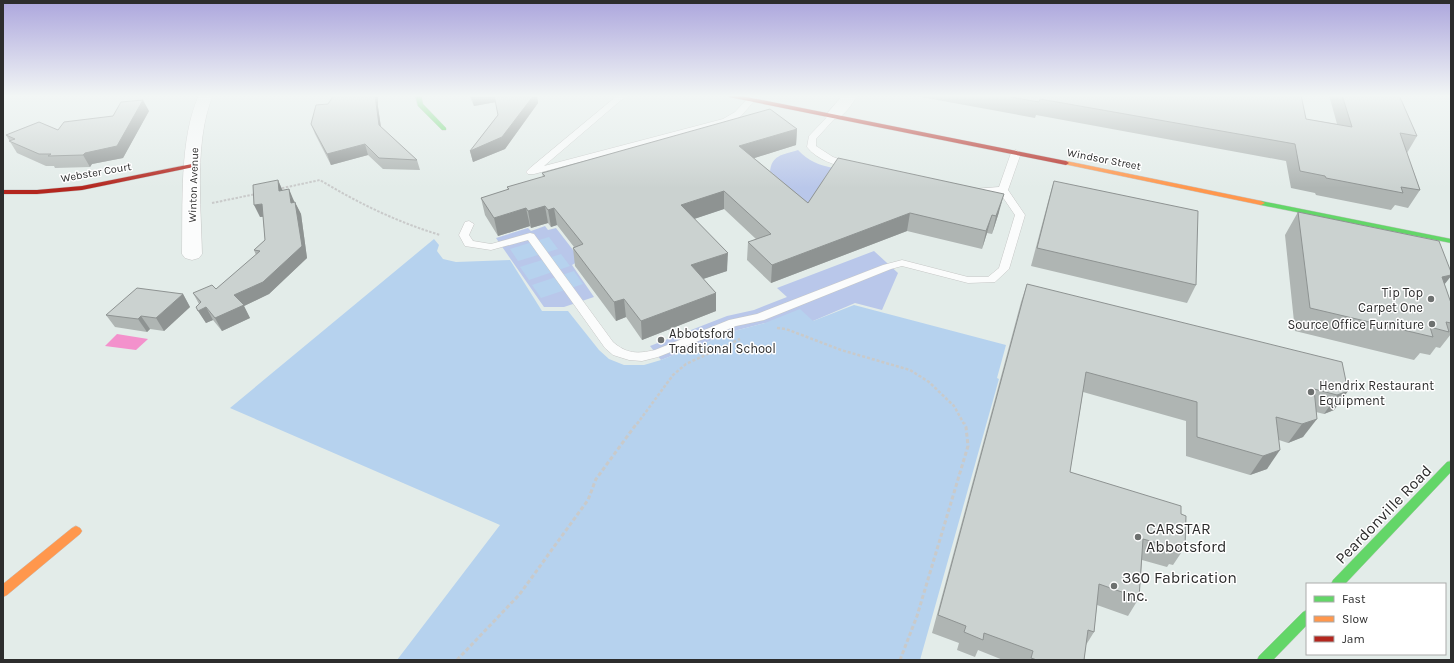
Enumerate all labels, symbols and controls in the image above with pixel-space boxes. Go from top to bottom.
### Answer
street label: Windsor Street [1066,146,1142,173]
street label: Winton Avenue [186,147,201,223]
street label: Webster Court [60,160,132,185]
place label: Tip Top Carpet One [1358,285,1423,315]
marker: Tip Top Carpet One [1426,294,1436,304]
place label: Source Office Furniture [1287,317,1424,332]
marker: Source Office Furniture [1427,319,1437,329]
place label: Abbotsford Traditional School [669,326,776,356]
marker: Abbotsford Traditional School [656,335,666,345]
place label: Hendrix Restaurant Equipment [1319,378,1434,409]
marker: Hendrix Restaurant Equipment [1306,387,1316,397]
street label: Peardonville Road [1331,461,1435,568]
place label: CARSTAR Abbotsford [1146,519,1226,556]
marker: CARSTAR Abbotsford [1133,532,1143,542]
place label: 360 Fabrication Inc. [1122,568,1237,605]
marker: 360 Fabrication Inc. [1109,581,1119,591]
legend [1306,583,1446,655]
text: Fast [1342,592,1366,606]
text: Slow [1342,612,1368,626]
text: Jam [1342,632,1365,646]

